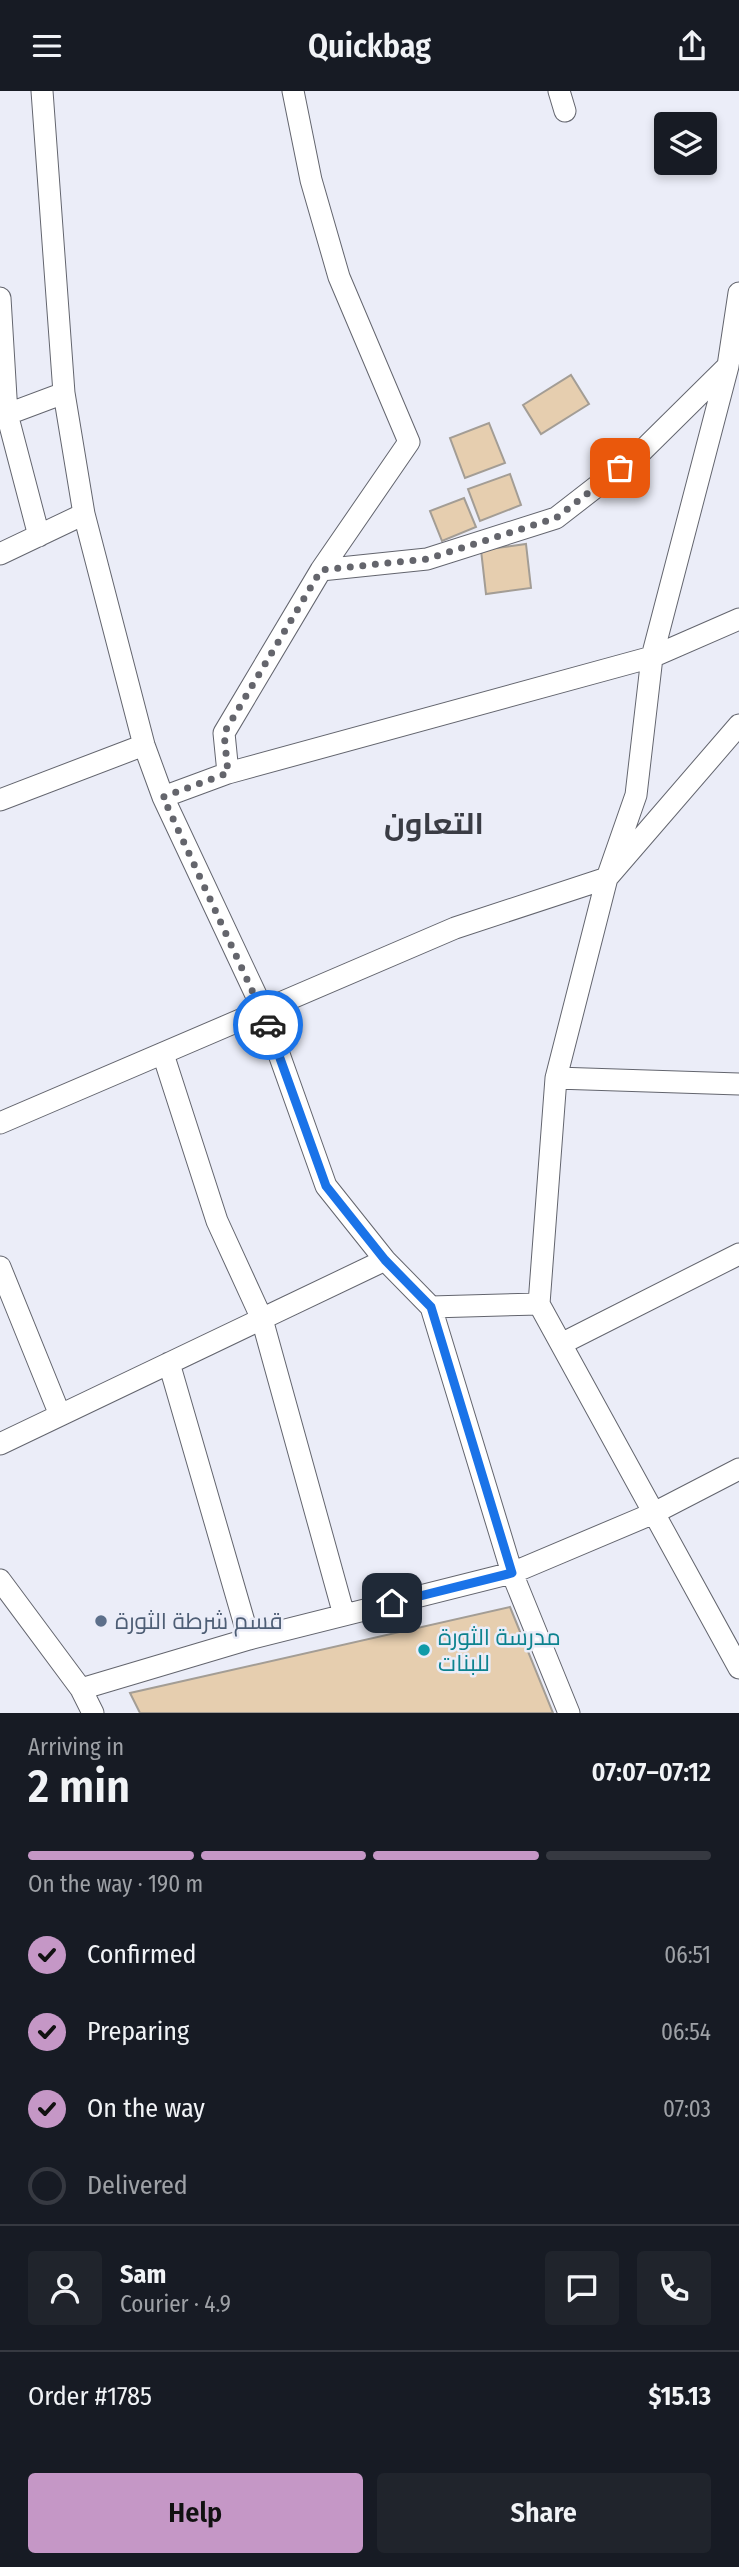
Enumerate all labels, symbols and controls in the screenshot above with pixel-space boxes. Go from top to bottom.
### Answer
icon: menu [28,27,66,65]
text: Quickbag [308,27,431,65]
icon: share [673,27,711,65]
map controls [654,112,717,175]
button: layers [654,112,717,175]
pin [590,438,650,498]
icon: bag [601,449,639,487]
district label: التعاون [384,806,484,842]
courier [233,990,303,1060]
icon: car [249,1006,287,1044]
pin [362,1573,422,1633]
icon: home [373,1584,411,1622]
place label: قسم شرطة الثورة [115,1607,283,1637]
marker: قسم شرطة الثورة [93,1613,109,1629]
place label: مدرسة الثورة للبنات [438,1623,561,1677]
marker: مدرسة الثورة للبنات [416,1642,432,1658]
text: Arriving in [28,1733,124,1761]
text: 07:07–07:12 [592,1757,711,1788]
text: 2 min [28,1759,130,1814]
text: On the way · 190 m [28,1870,203,1898]
icon: check [28,1936,66,1974]
text: Confirmed [87,1939,197,1970]
text: 06:51 [664,1941,711,1969]
icon: check [28,2013,66,2051]
text: Preparing [87,2016,189,2047]
text: 06:54 [661,2018,711,2046]
icon: check [28,2090,66,2128]
text: On the way [87,2093,205,2124]
text: 07:03 [663,2095,711,2123]
text: Delivered [87,2170,188,2201]
button: person [28,2251,102,2325]
button: chat [545,2251,619,2325]
button: phone [637,2251,711,2325]
text: Sam [120,2259,166,2290]
text: Courier · 4.9 [120,2290,231,2318]
text: Order #1785 [28,2381,152,2412]
text: $15.13 [649,2381,711,2412]
button: Help [28,2473,363,2553]
button: Share [377,2473,711,2553]

